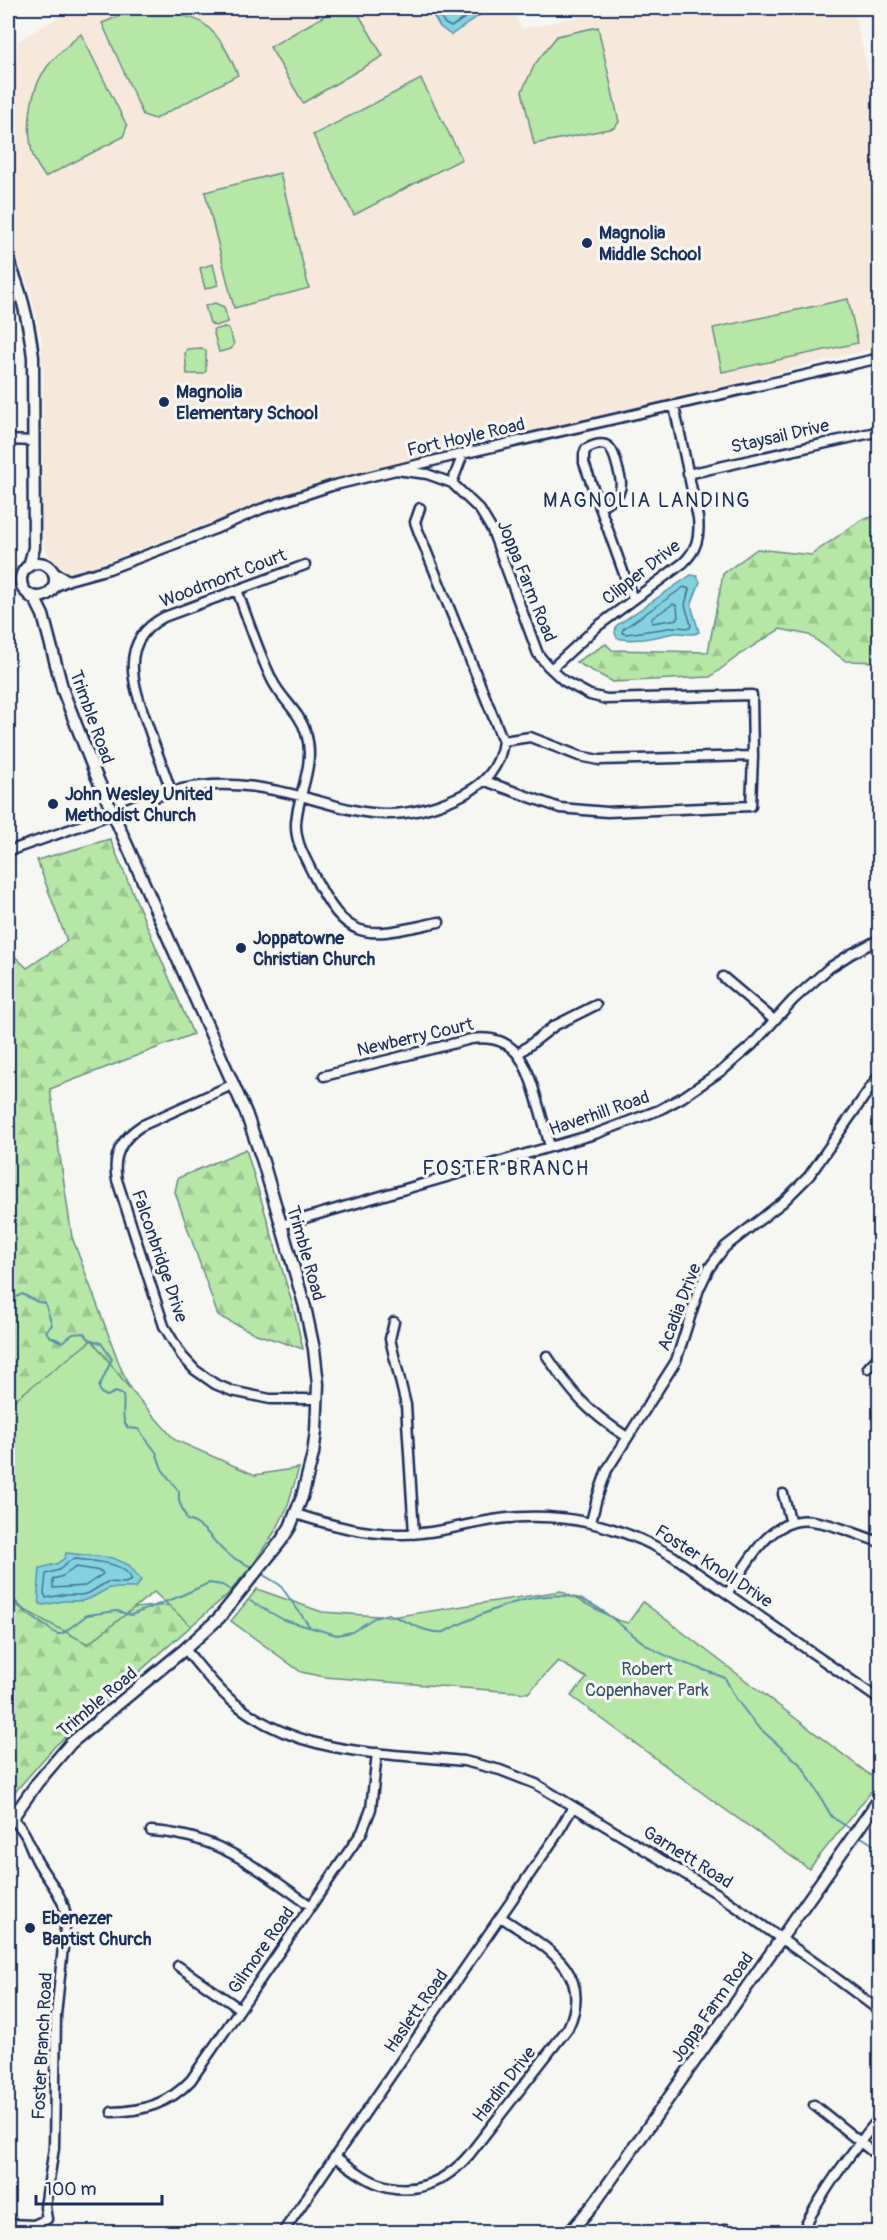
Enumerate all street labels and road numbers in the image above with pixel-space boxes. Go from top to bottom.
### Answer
street label: Fort Hoyle Road [405,413,527,462]
street label: Staysail Drive [729,414,832,459]
street label: Joppa Farm Road [492,517,561,646]
street label: Clipper Drive [597,535,685,610]
street label: Woodmont Court [157,544,290,613]
street label: Trimble Road [64,667,119,767]
street label: Newberry Court [355,1013,476,1062]
street label: Haverhill Road [546,1086,652,1141]
street label: Falconbridge Drive [126,1187,193,1326]
street label: Trimble Road [281,1203,330,1303]
street label: Acadia Drive [652,1260,707,1354]
street label: Foster Knoll Drive [650,1520,777,1613]
street label: Trimble Road [52,1662,142,1743]
street label: Garnett Road [639,1821,737,1894]
street label: Gilmore Road [223,1902,300,1998]
street label: Joppa Farm Road [666,1948,759,2067]
street label: Haslett Road [379,1965,454,2057]
street label: Foster Branch Road [27,1972,58,2120]
street label: Hardin Drive [468,2042,541,2127]

